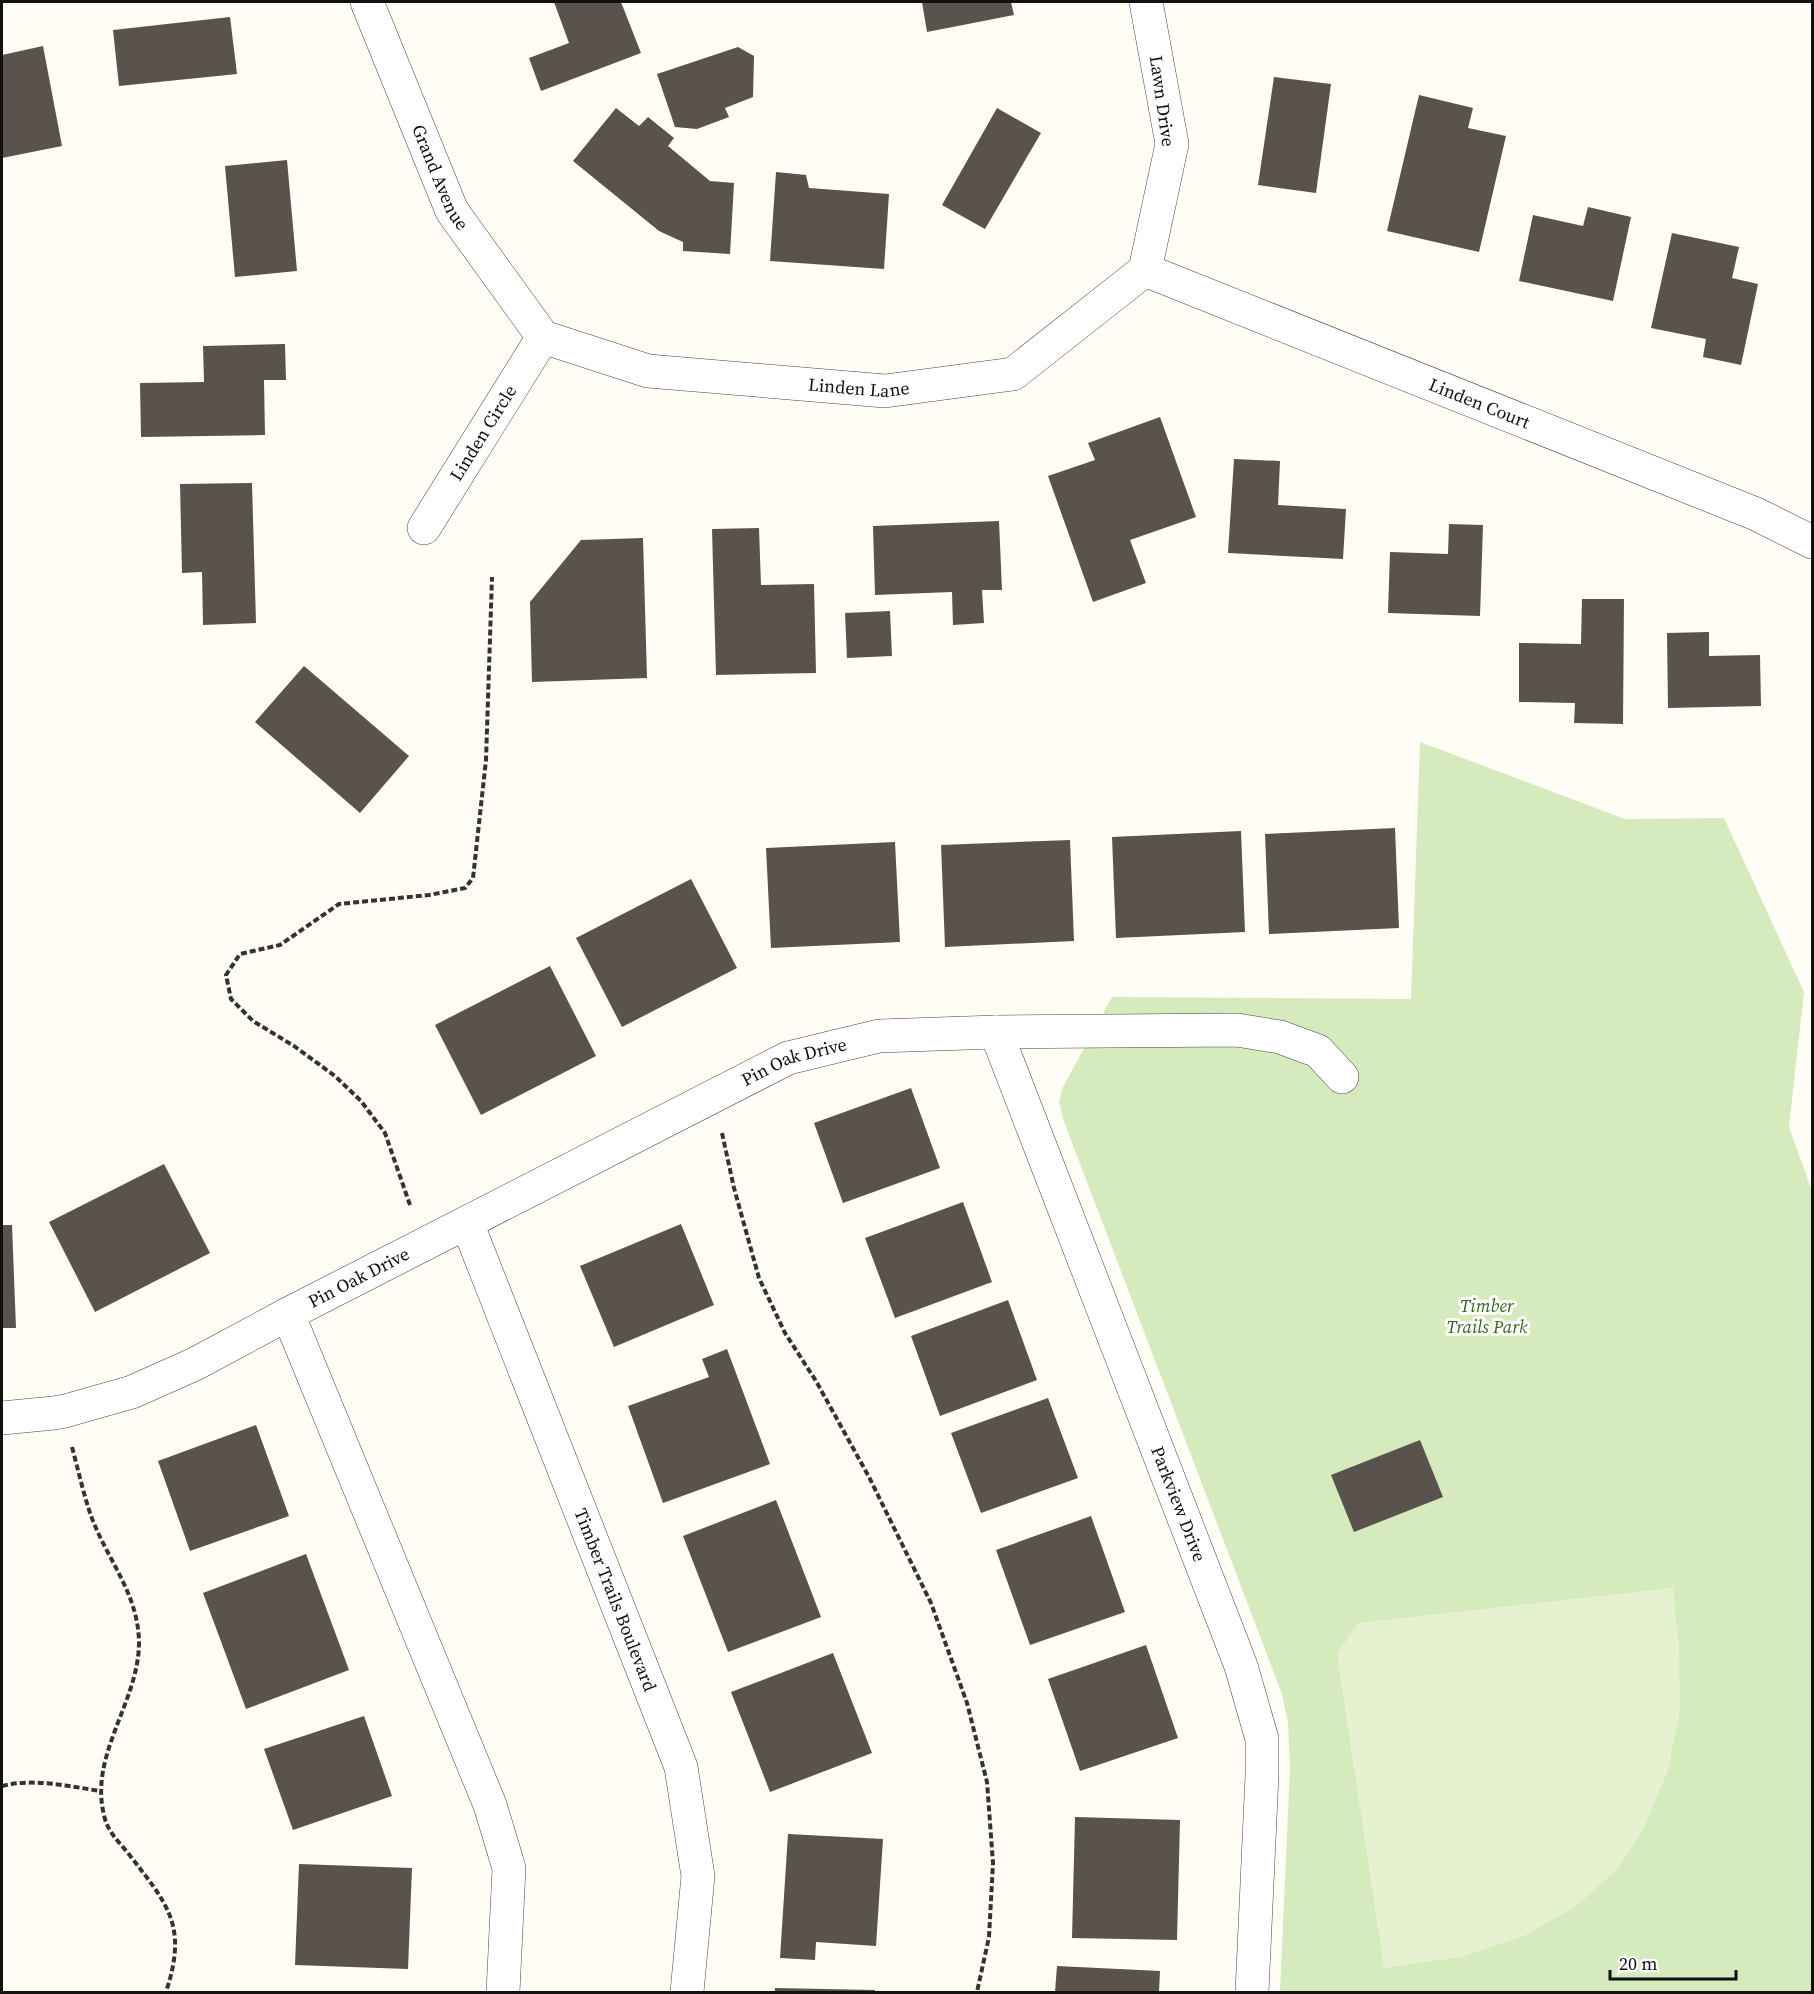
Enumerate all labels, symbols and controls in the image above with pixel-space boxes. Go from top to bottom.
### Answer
street label: Lawn Drive [1144,54,1181,148]
street label: Grand Avenue [406,121,475,235]
street label: Linden Lane [807,372,911,403]
street label: Linden Court [1425,372,1534,435]
street label: Linden Circle [443,380,522,485]
street label: Pin Oak Drive [737,1031,849,1092]
street label: Pin Oak Drive [303,1241,413,1314]
park label: Timber Trails Park [1446,1293,1528,1339]
street label: Parkview Drive [1145,1442,1212,1565]
street label: Timber Trails Boulevard [568,1505,663,1695]
scale bar [1610,1943,1736,1981]
text: 20 m [1619,1951,1657,1976]

